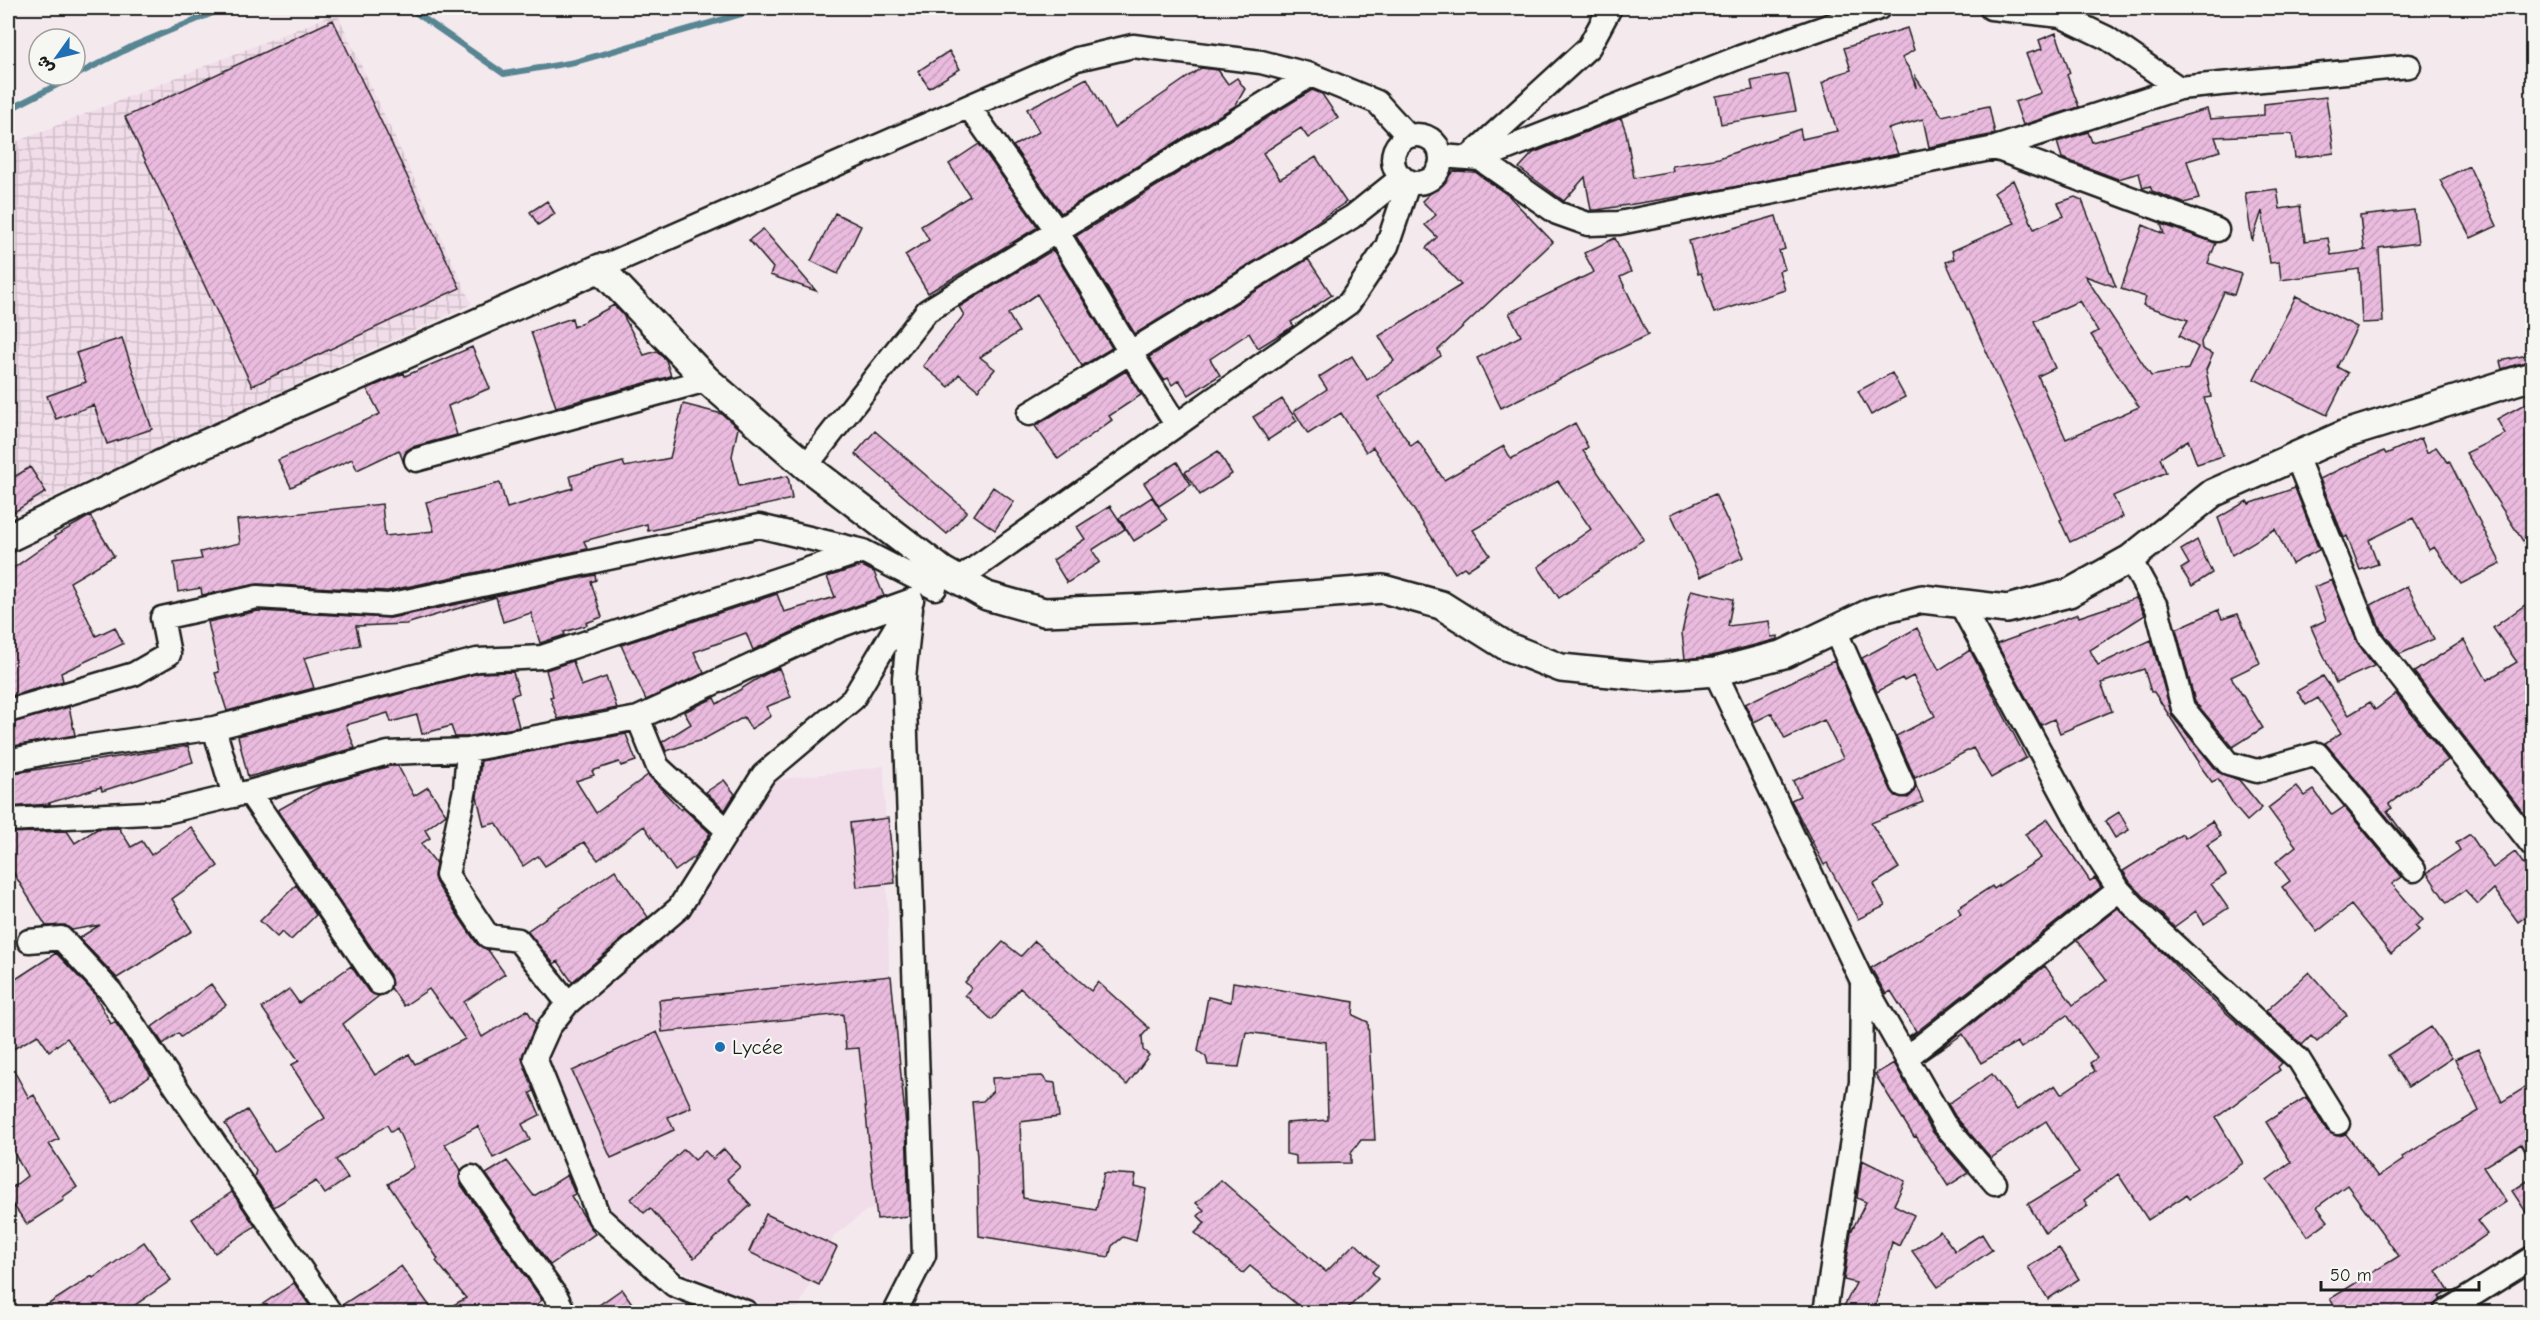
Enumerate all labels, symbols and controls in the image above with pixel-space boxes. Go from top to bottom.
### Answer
north arrow [27,27,87,87]
text: ش [33,52,58,77]
place label: Lycée [732,1035,783,1059]
marker: Lycée [713,1040,727,1054]
scale bar [2321,1254,2478,1292]
text: 50 m [2330,1265,2372,1286]

